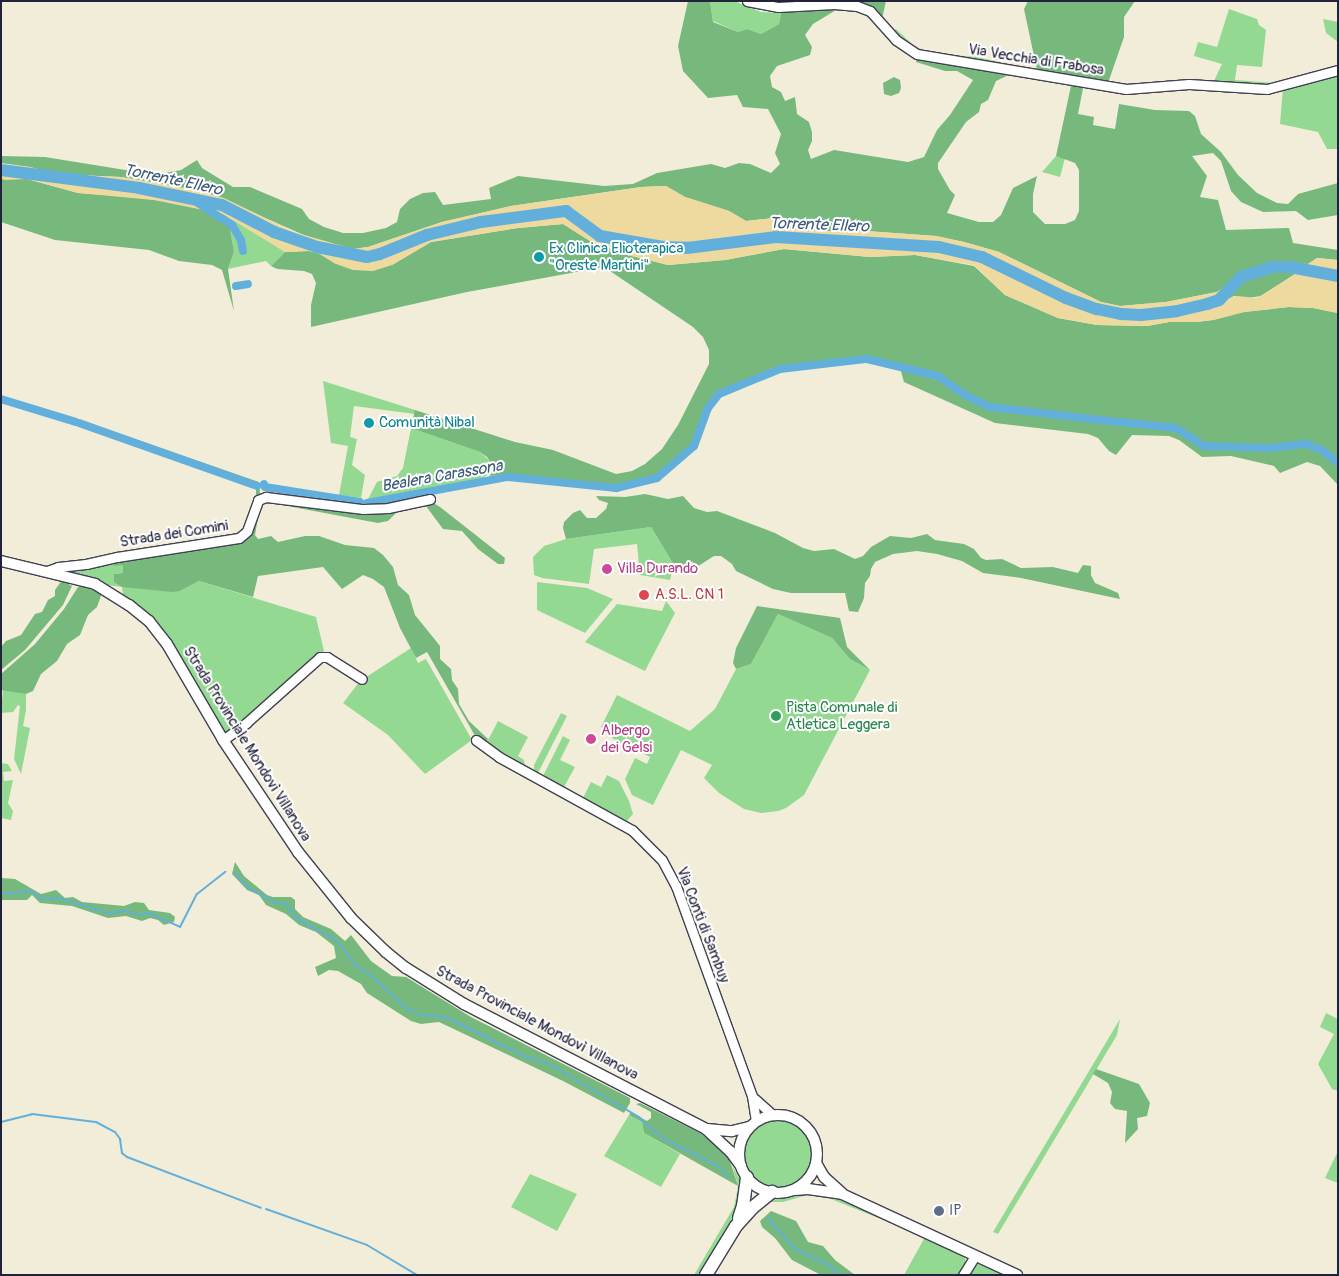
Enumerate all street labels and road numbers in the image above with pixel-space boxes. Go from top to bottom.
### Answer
street label: Via Vecchia di Frabosa [967,40,1105,80]
street label: Strada dei Comini [119,517,229,551]
street label: Strada Provinciale Mondovì Villanova [179,643,315,845]
street label: Via Conti di Sambuy [673,864,733,986]
street label: Strada Provinciale Mondovì Villanova [433,962,641,1084]

